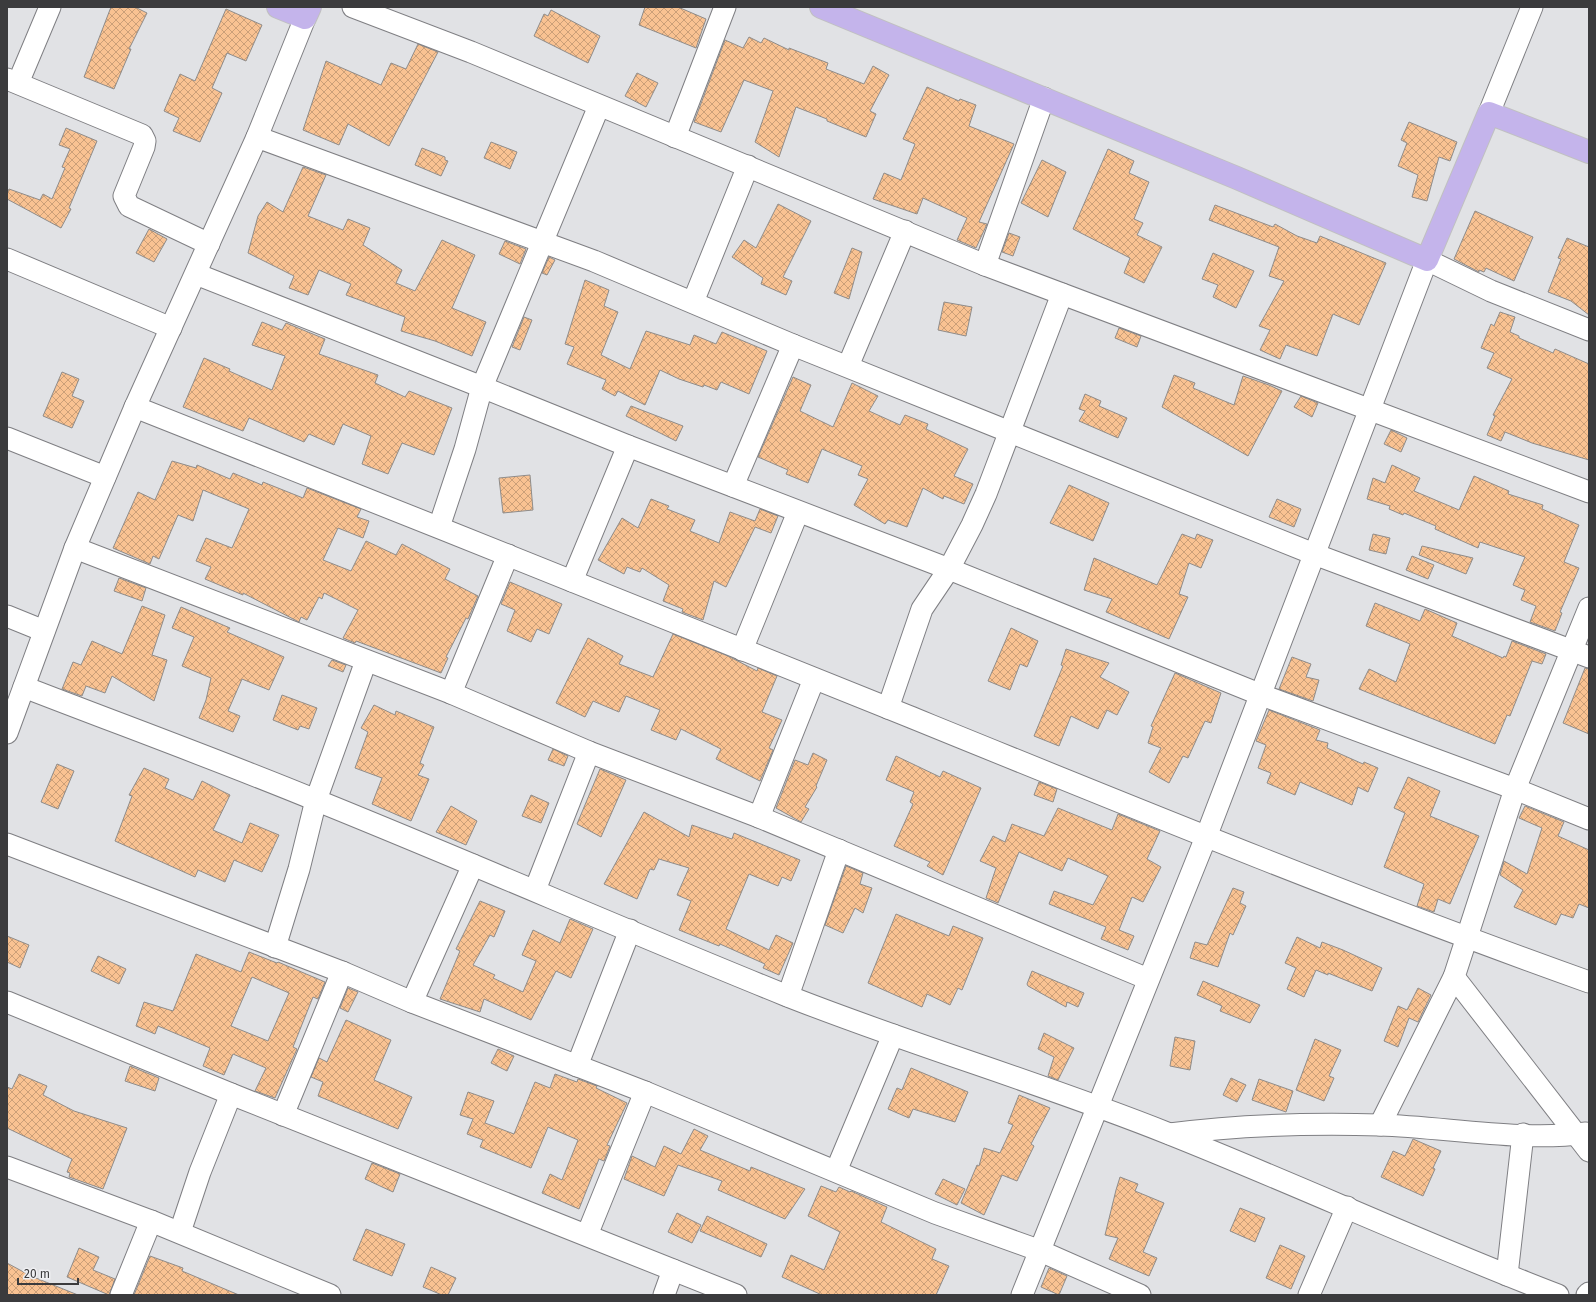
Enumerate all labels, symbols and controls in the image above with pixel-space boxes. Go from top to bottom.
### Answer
scale bar [18,1260,78,1286]
text: 20 m [24,1267,50,1281]

